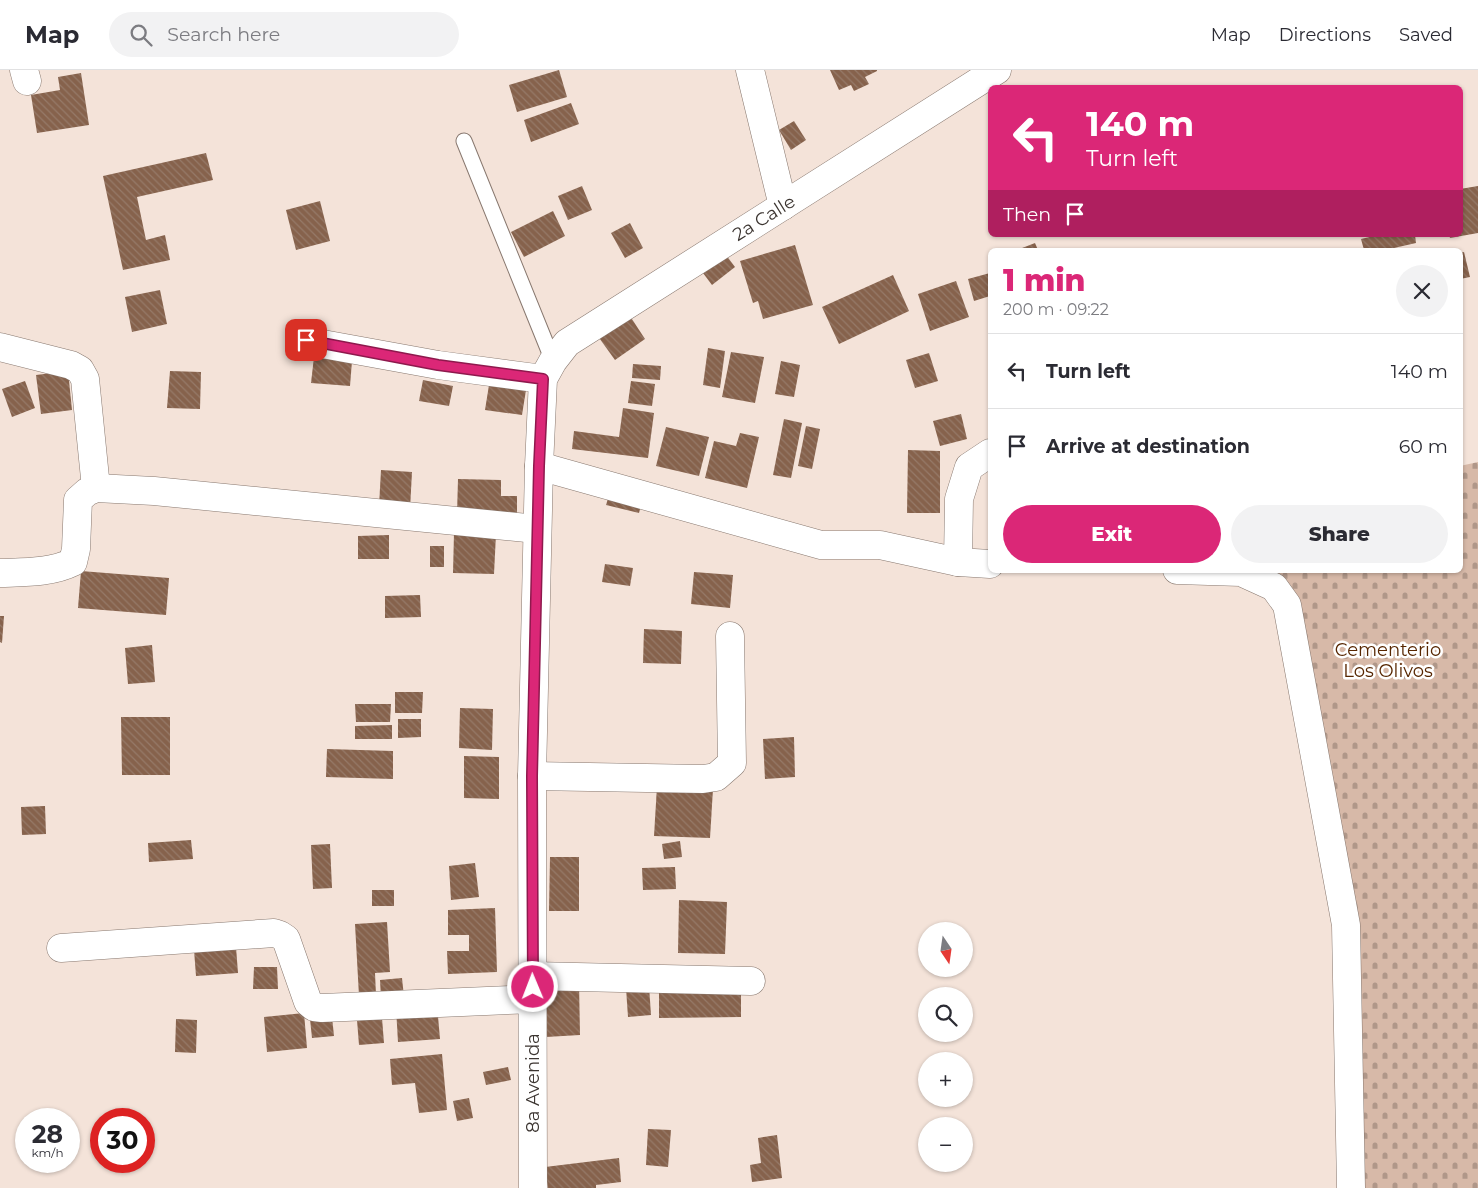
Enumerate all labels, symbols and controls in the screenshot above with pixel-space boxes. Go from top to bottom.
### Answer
search box [109,12,459,57]
text: Map [25,20,79,49]
icon: search [127,21,155,49]
text: Search here [167,23,280,46]
text: Map [1211,24,1251,46]
text: Directions [1279,24,1371,46]
text: Saved [1399,24,1453,46]
text: 140 m [1086,102,1194,145]
icon: left [1003,105,1068,170]
text: Turn left [1086,145,1178,172]
street label: 2a Calle [729,190,799,246]
icon: arrive [1061,200,1089,228]
text: Then [1003,203,1051,226]
text: 1 min [1003,262,1086,299]
button: close [1396,265,1448,317]
text: 200 m · 09:22 [1003,300,1109,319]
pin [285,319,327,361]
icon: arrive [292,326,320,354]
icon: left [1003,357,1031,385]
text: Turn left [1046,360,1131,383]
text: 140 m [1391,360,1448,383]
icon: arrive [1003,432,1031,460]
text: Arrive at destination [1046,435,1250,458]
text: 60 m [1399,435,1448,458]
button: Exit [1003,505,1221,563]
button: Share [1231,505,1448,563]
park label: Cementerio Los Olivos [1335,639,1441,682]
north arrow [918,922,972,978]
map controls [918,922,973,1172]
position arrow [506,960,558,1012]
button: search [918,987,973,1042]
street label: 8a Avenida [522,1033,544,1133]
button: + [918,1052,973,1107]
speed limit sign: 30 [90,1108,155,1173]
button: − [918,1117,973,1172]
text: 28 [32,1119,63,1149]
text: km/h [31,1145,64,1160]

